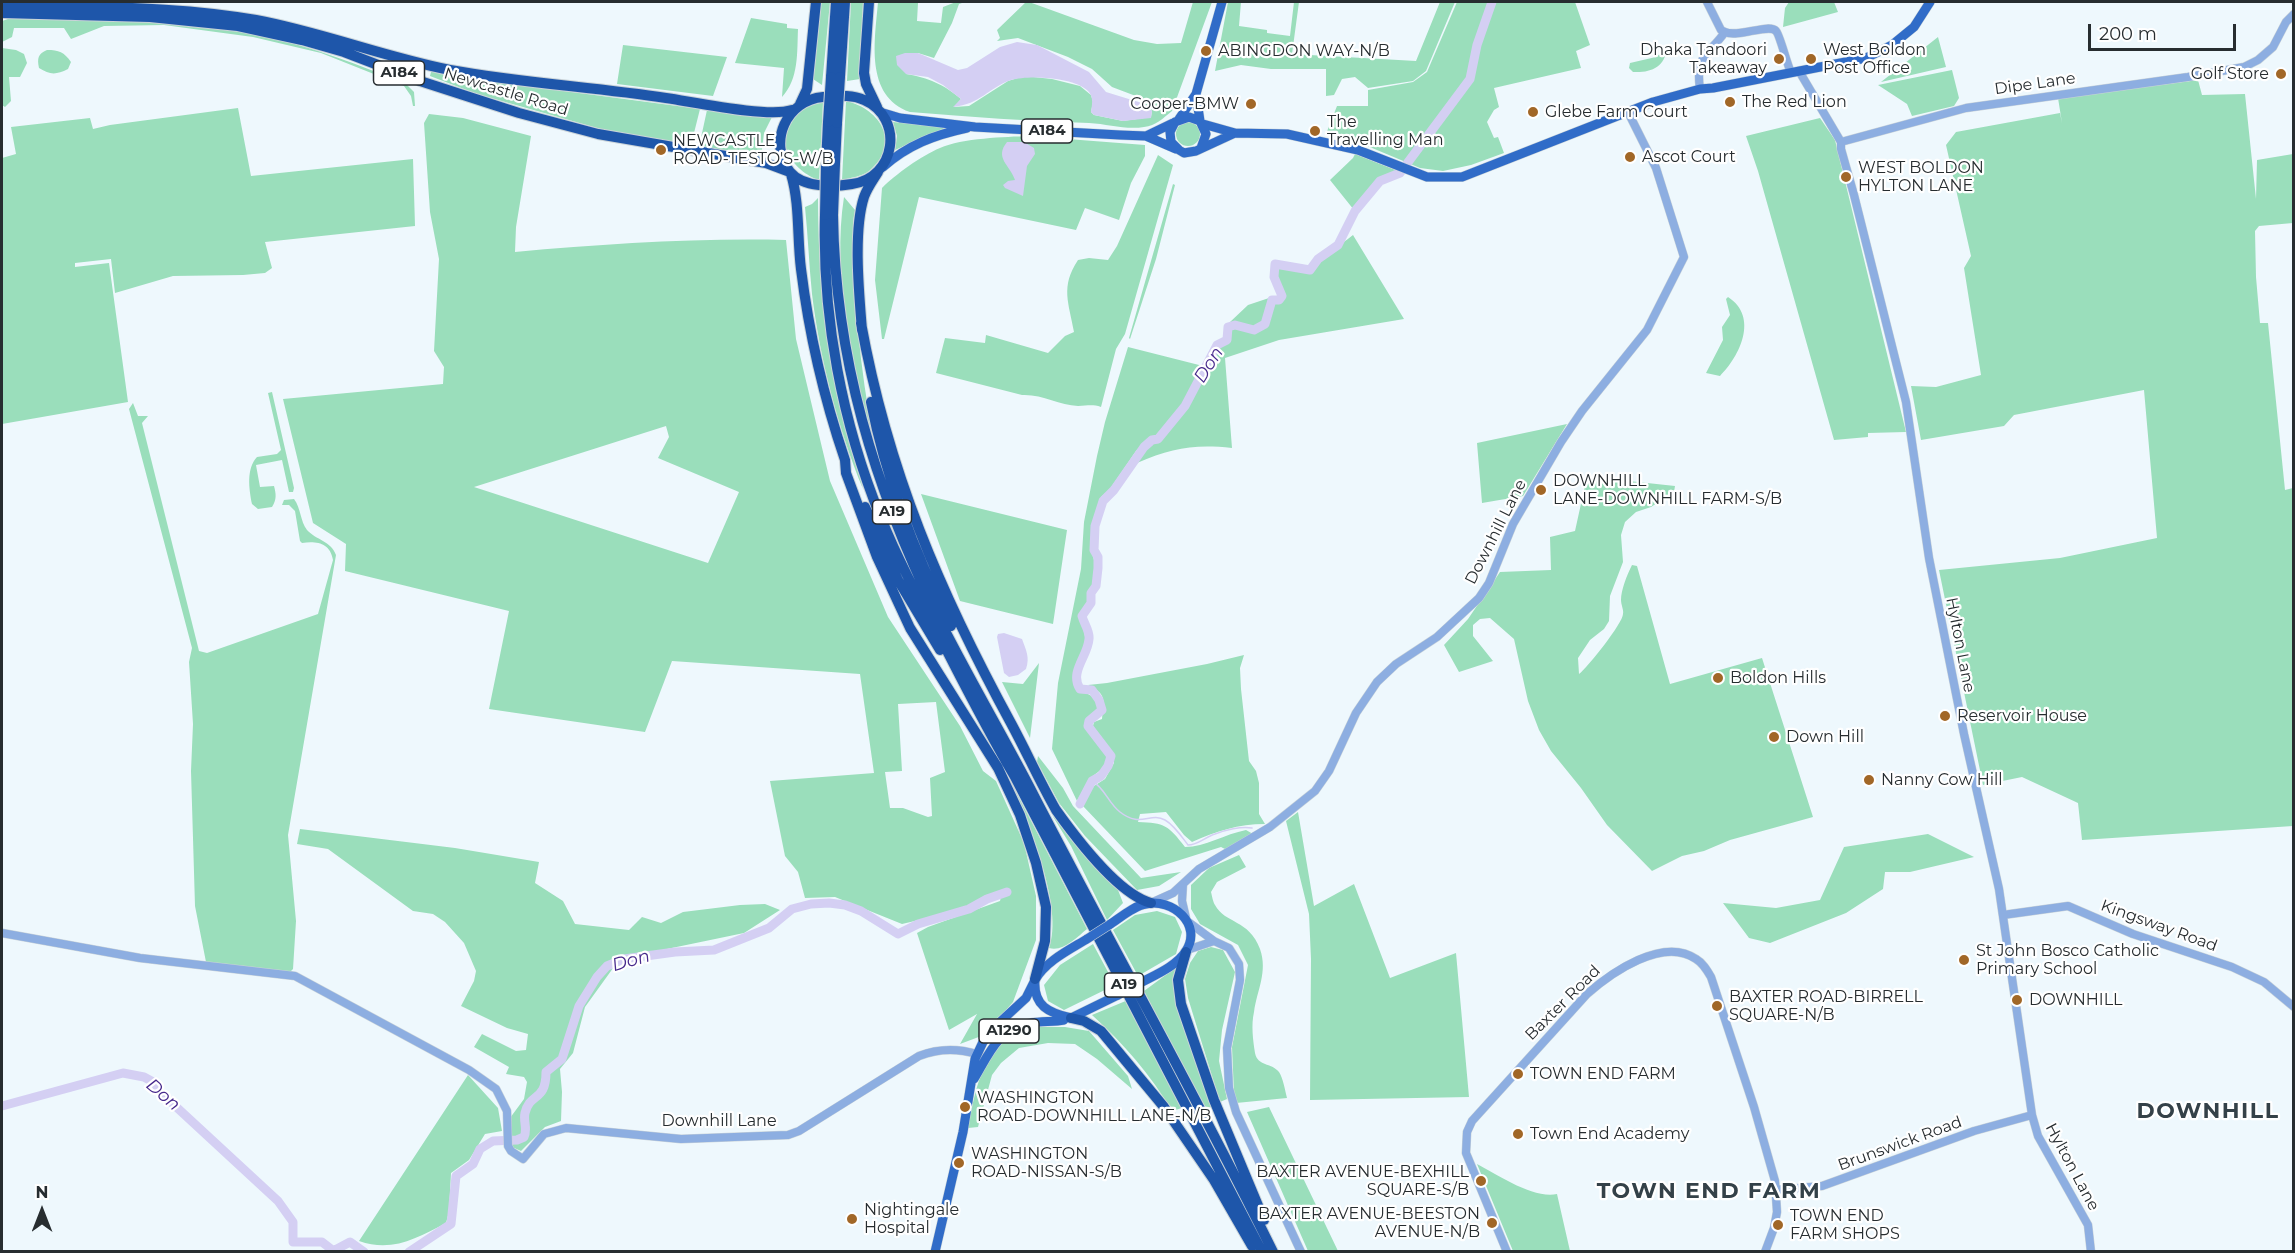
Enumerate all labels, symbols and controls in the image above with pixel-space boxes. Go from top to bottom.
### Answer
scale bar [2091,12,2240,50]
text: 200 m [2099,23,2157,45]
place label: Dhaka Tandoori Takeaway [1640,40,1767,78]
place label: West Boldon Post Office [1823,40,1926,78]
place label: ABINGDON WAY-N/B [1218,41,1390,61]
marker: ABINGDON WAY-N/B [1199,44,1213,58]
marker: Dhaka Tandoori Takeaway [1772,52,1786,66]
marker: West Boldon Post Office [1804,52,1818,66]
road number: A184 [374,61,424,85]
street label: Newcastle Road [441,64,571,120]
place label: Golf Store [2191,64,2269,84]
marker: Golf Store [2274,67,2288,81]
street label: Dipe Lane [1993,69,2077,99]
place label: The Red Lion [1742,92,1847,112]
place label: Cooper-BMW [1130,94,1239,114]
marker: The Red Lion [1723,95,1737,109]
marker: Cooper-BMW [1244,97,1258,111]
place label: Glebe Farm Court [1545,102,1688,122]
marker: Glebe Farm Court [1526,105,1540,119]
place label: The Travelling Man [1327,112,1444,150]
road number: A184 [1022,119,1072,143]
marker: The Travelling Man [1308,124,1322,138]
place label: NEWCASTLE ROAD-TESTO'S-W/B [673,131,834,169]
marker: NEWCASTLE ROAD-TESTO'S-W/B [654,143,668,157]
place label: Ascot Court [1642,147,1736,167]
marker: Ascot Court [1623,150,1637,164]
place label: WEST BOLDON HYLTON LANE [1858,158,1984,196]
marker: WEST BOLDON HYLTON LANE [1839,170,1853,184]
water label: Don [1190,343,1228,387]
place label: DOWNHILL LANE-DOWNHILL FARM-S/B [1553,471,1782,509]
street label: Downhill Lane [1461,476,1531,588]
marker: DOWNHILL LANE-DOWNHILL FARM-S/B [1534,483,1548,497]
road number: A19 [872,500,912,524]
street label: Hylton Lane [1941,596,1979,694]
place label: Boldon Hills [1730,668,1826,688]
marker: Boldon Hills [1711,671,1725,685]
place label: Reservoir House [1957,706,2087,726]
marker: Reservoir House [1938,709,1952,723]
place label: Down Hill [1786,727,1864,747]
marker: Down Hill [1767,730,1781,744]
place label: Nanny Cow Hill [1881,770,2003,790]
marker: Nanny Cow Hill [1862,773,1876,787]
street label: Kingsway Road [2098,896,2220,956]
place label: St John Bosco Catholic Primary School [1976,941,2159,979]
water label: Don [610,945,652,977]
marker: St John Bosco Catholic Primary School [1957,953,1971,967]
street label: Baxter Road [1521,961,1605,1045]
road number: A19 [1104,973,1144,997]
place label: BAXTER ROAD-BIRRELL SQUARE-N/B [1729,987,1923,1025]
place label: DOWNHILL [2029,990,2123,1010]
marker: DOWNHILL [2010,993,2024,1007]
marker: BAXTER ROAD-BIRRELL SQUARE-N/B [1710,999,1724,1013]
road number: A1290 [979,1019,1039,1043]
place label: TOWN END FARM [1530,1064,1676,1084]
marker: TOWN END FARM [1511,1067,1525,1081]
water label: Don [141,1074,185,1116]
place label: WASHINGTON ROAD-DOWNHILL LANE-N/B [977,1088,1211,1126]
district label: DOWNHILL [2137,1099,2279,1125]
marker: WASHINGTON ROAD-DOWNHILL LANE-N/B [958,1100,972,1114]
street label: Downhill Lane [661,1111,777,1131]
street label: Brunswick Road [1835,1113,1965,1175]
street label: Hylton Lane [2041,1120,2103,1214]
place label: Town End Academy [1530,1124,1689,1144]
marker: Town End Academy [1511,1127,1525,1141]
place label: WASHINGTON ROAD-NISSAN-S/B [971,1144,1122,1182]
marker: WASHINGTON ROAD-NISSAN-S/B [952,1156,966,1170]
place label: BAXTER AVENUE-BEXHILL SQUARE-S/B [1256,1162,1469,1200]
marker: BAXTER AVENUE-BEXHILL SQUARE-S/B [1474,1174,1488,1188]
district label: TOWN END FARM [1597,1179,1821,1205]
north arrow [12,1181,72,1241]
text: N [36,1183,48,1202]
place label: Nightingale Hospital [864,1200,959,1238]
place label: BAXTER AVENUE-BEESTON AVENUE-N/B [1258,1204,1480,1242]
place label: TOWN END FARM SHOPS [1790,1206,1900,1244]
marker: Nightingale Hospital [845,1212,859,1226]
marker: BAXTER AVENUE-BEESTON AVENUE-N/B [1485,1216,1499,1230]
marker: TOWN END FARM SHOPS [1771,1218,1785,1232]

